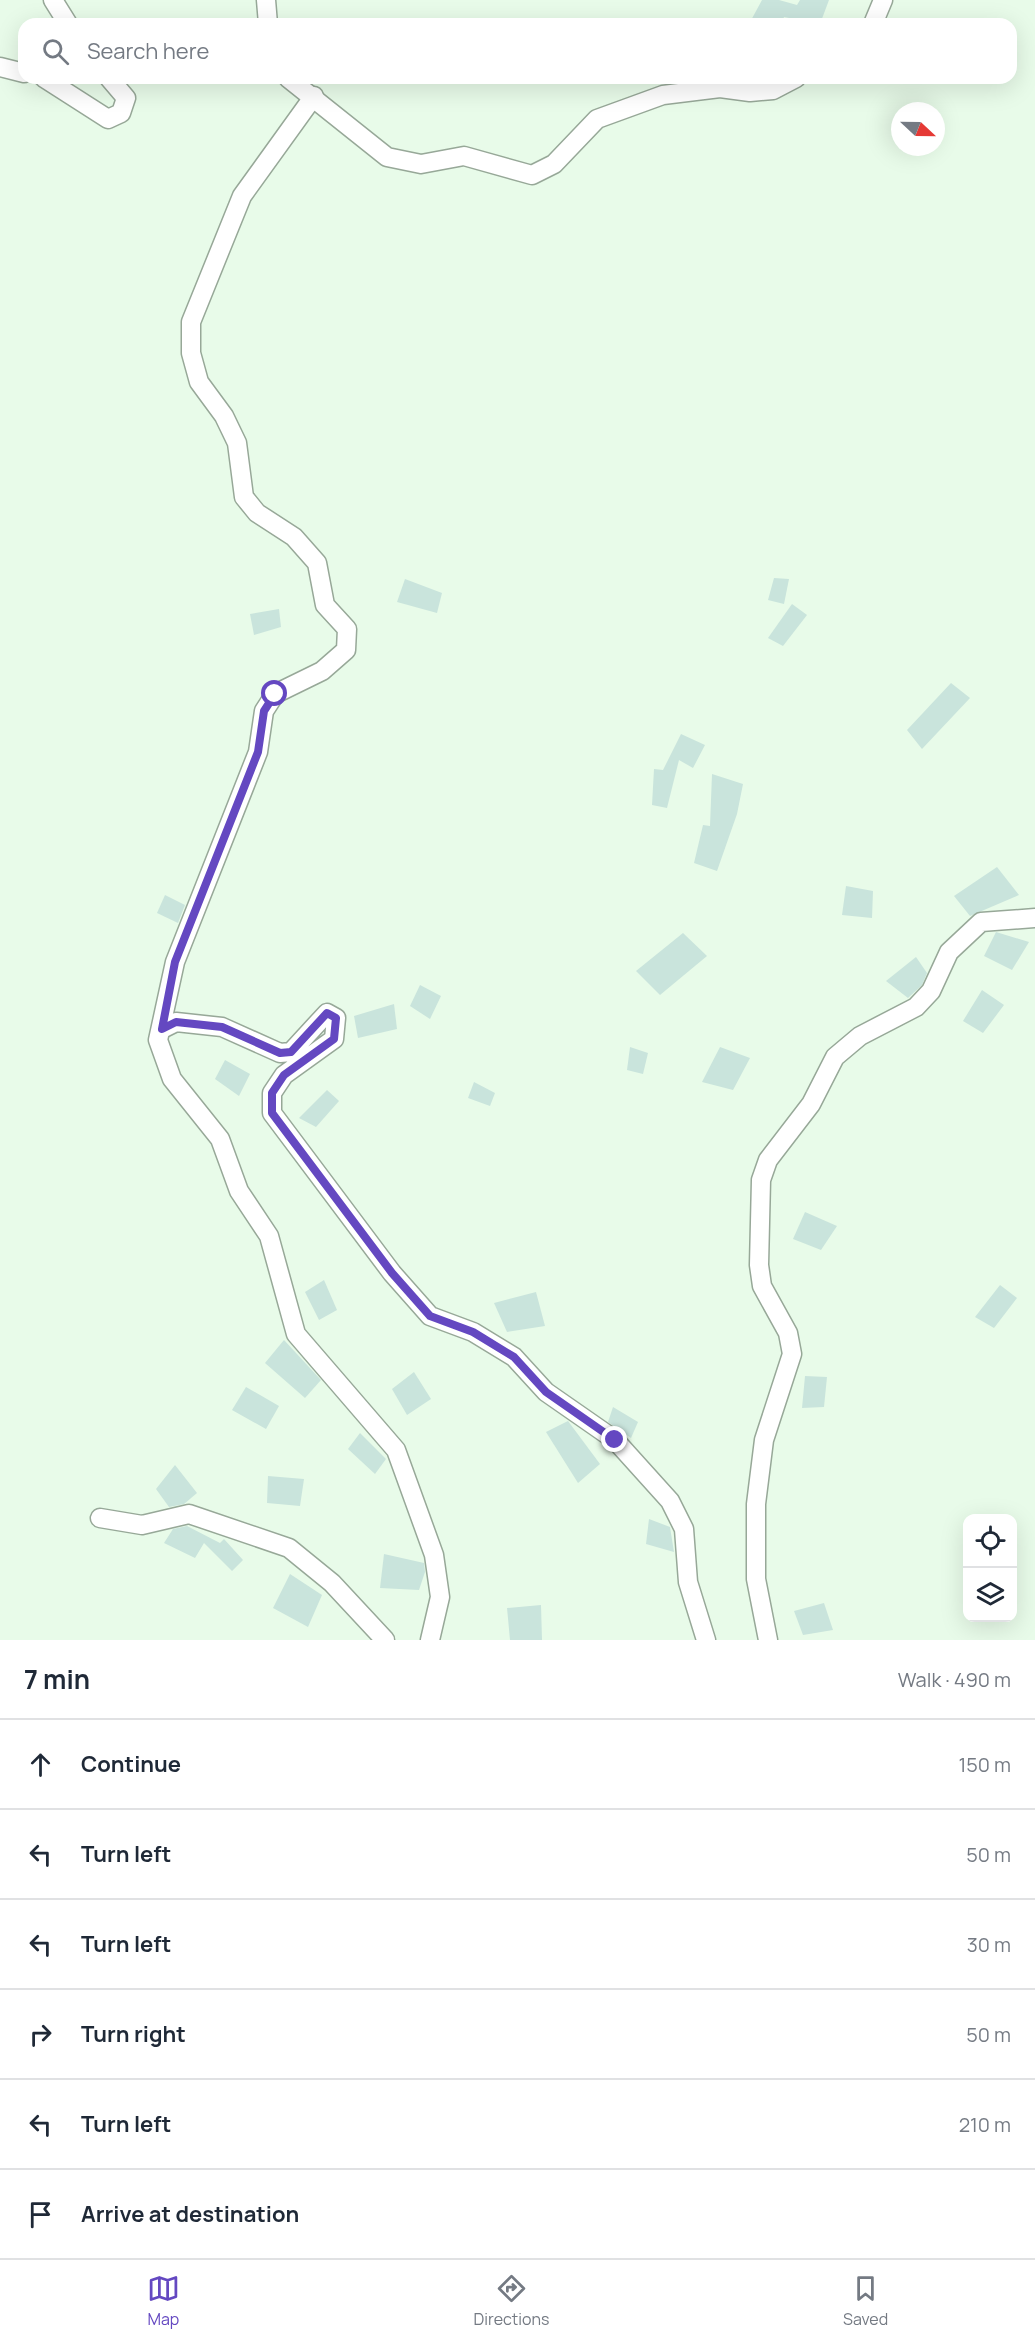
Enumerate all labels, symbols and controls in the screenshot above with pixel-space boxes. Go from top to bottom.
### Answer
search box [18,18,1017,84]
icon: search [39,35,72,68]
text: Search here [87,36,209,66]
north arrow [891,102,945,156]
route start [261,680,287,706]
route end [601,1426,627,1452]
map controls [963,1514,1017,1622]
button: locate [963,1514,1017,1568]
button: layers [963,1568,1017,1622]
text: 7 min [24,1661,90,1697]
text: Walk · 490 m [898,1666,1011,1693]
icon: ahead [24,1748,57,1781]
text: Continue [81,1749,181,1779]
text: 150 m [958,1751,1011,1778]
icon: left [24,1838,57,1871]
text: Turn left [81,1839,171,1869]
text: 50 m [966,1841,1011,1868]
icon: left [24,1928,57,1961]
text: Turn left [81,1929,171,1959]
text: 30 m [967,1931,1011,1958]
icon: right [24,2018,57,2051]
text: Turn right [81,2019,186,2049]
text: 50 m [966,2021,1011,2048]
icon: left [24,2108,57,2141]
text: Turn left [81,2109,171,2139]
text: 210 m [959,2111,1011,2138]
icon: arrive [24,2198,57,2231]
text: Arrive at destination [81,2199,299,2229]
tab: Map [147,2272,180,2330]
tab: Directions [474,2272,549,2330]
tab: Saved [843,2272,888,2330]

